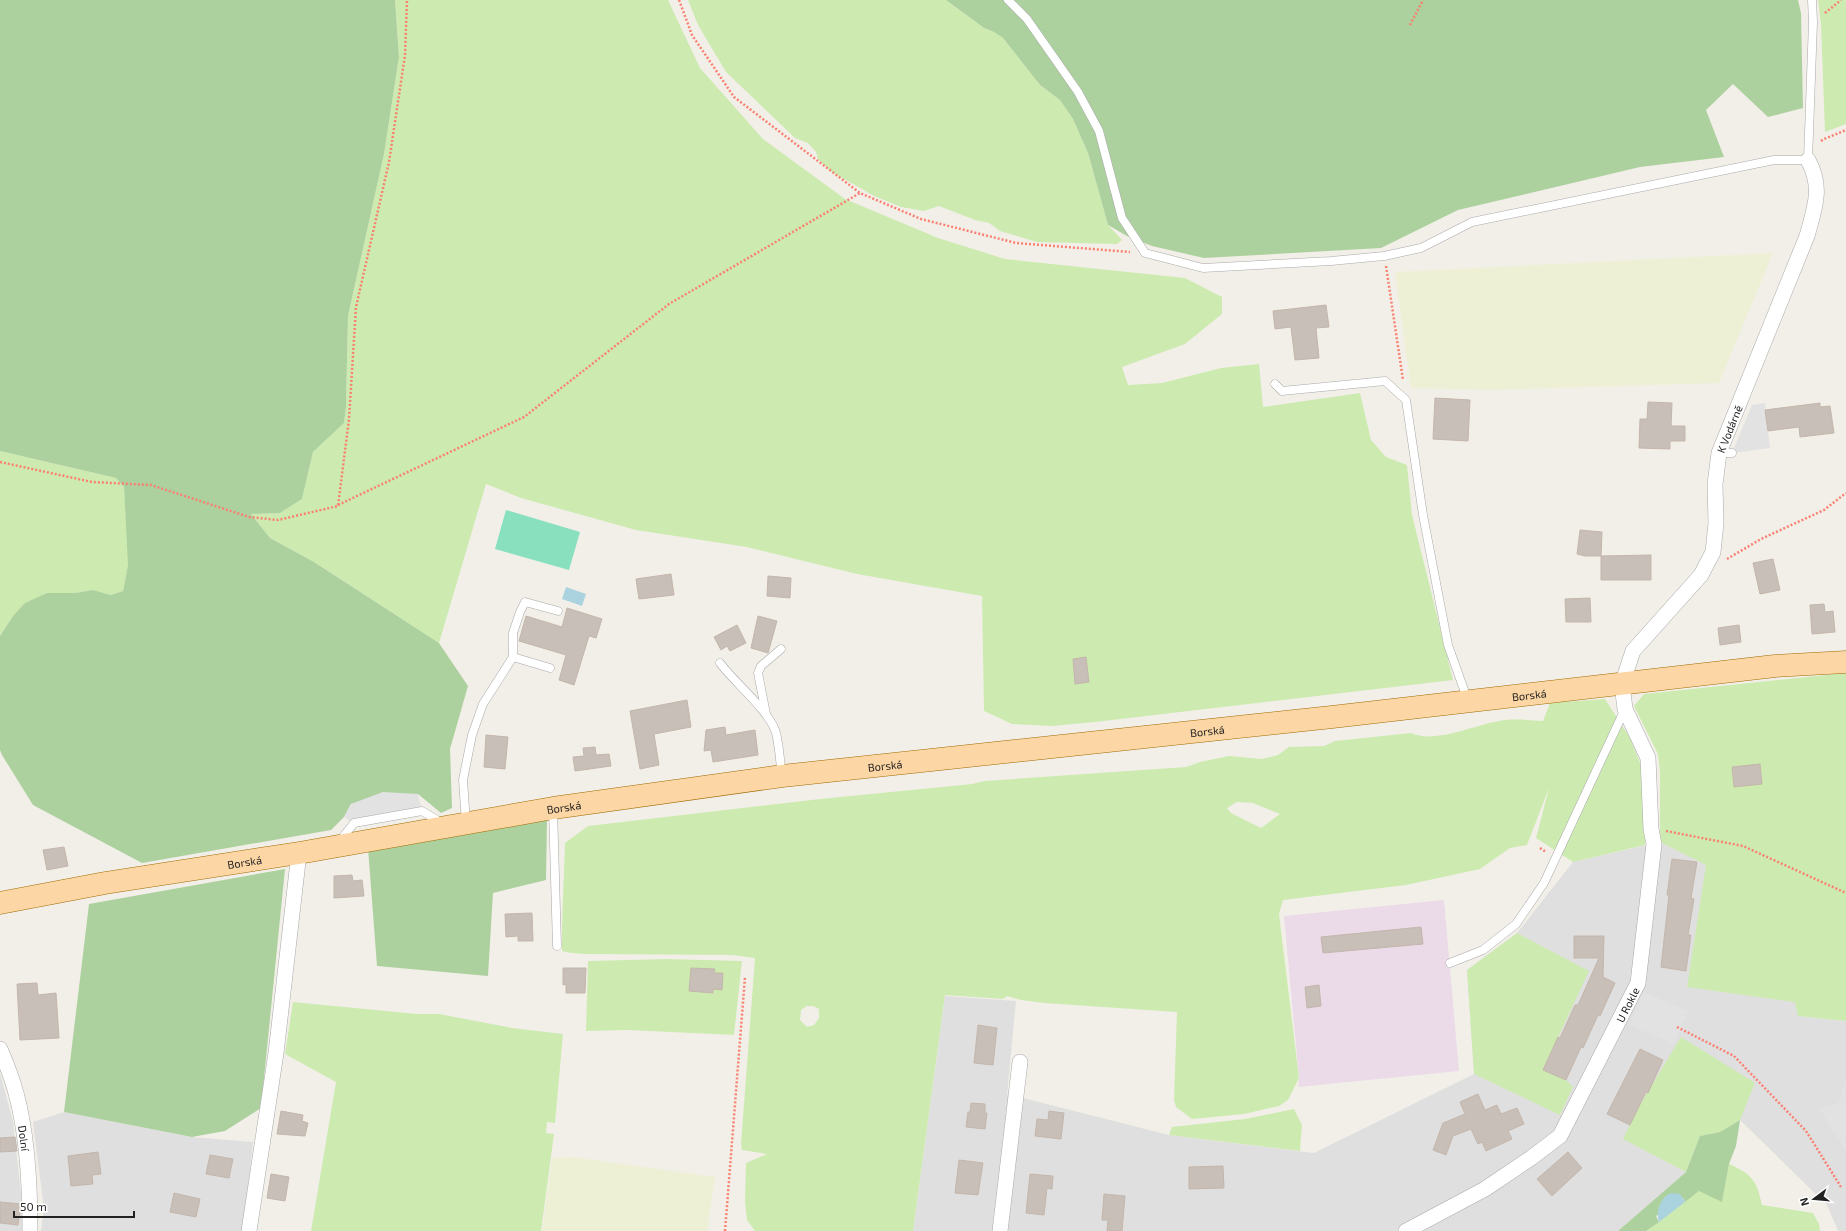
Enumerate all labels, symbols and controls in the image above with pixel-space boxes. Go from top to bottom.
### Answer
street label: K Vodárně [1713,403,1744,454]
street label: Borská [1511,686,1547,703]
street label: Borská [1189,722,1225,739]
street label: Borská [867,757,903,773]
street label: Borská [545,798,582,816]
street label: Borská [226,852,263,871]
street label: U Rokle [1613,985,1641,1024]
street label: Dolní [16,1124,33,1153]
north arrow [1794,1179,1834,1219]
scale bar [14,1193,134,1219]
text: N [1797,1196,1811,1208]
text: 50 m [20,1199,47,1213]

